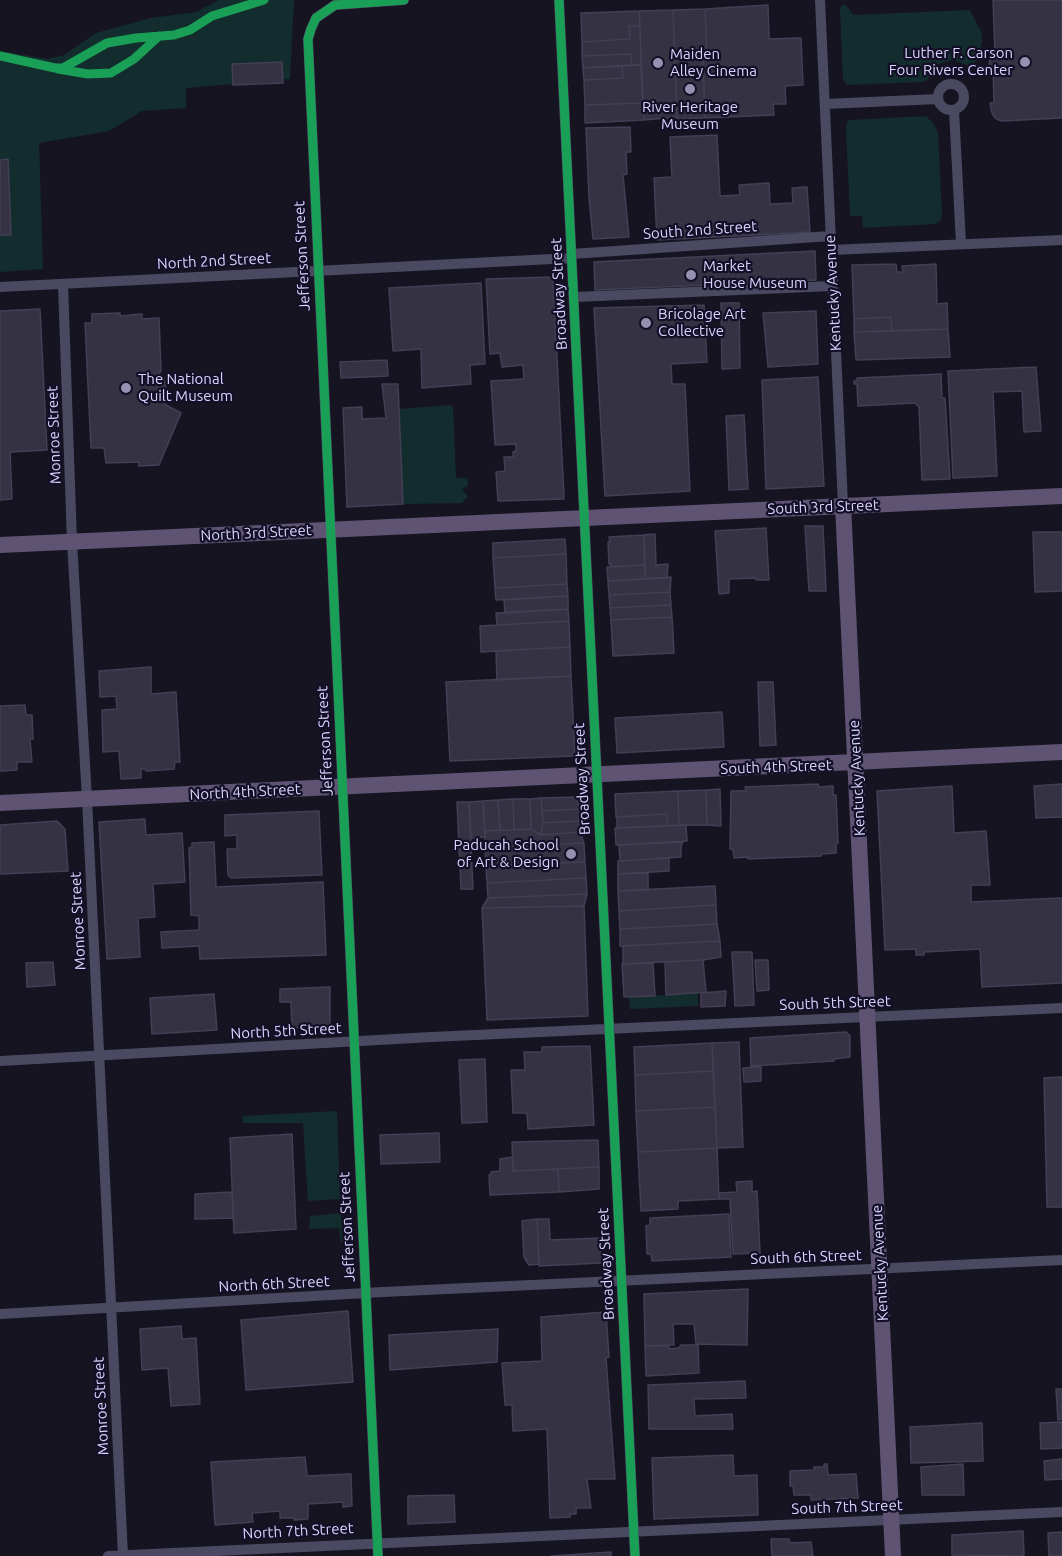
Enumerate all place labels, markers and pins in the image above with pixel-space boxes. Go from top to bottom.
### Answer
place label: Luther F. Carson Four Rivers Center [889,44,1013,79]
place label: Maiden Alley Cinema [670,45,757,80]
marker: Luther F. Carson Four Rivers Center [1018,55,1032,69]
marker: Maiden Alley Cinema [651,56,665,70]
marker: River Heritage Museum [683,82,697,96]
place label: River Heritage Museum [642,98,738,133]
place label: Market House Museum [703,257,807,292]
marker: Market House Museum [684,268,698,282]
place label: Bricolage Art Collective [658,305,746,340]
marker: Bricolage Art Collective [639,316,653,330]
place label: The National Quilt Museum [138,370,233,405]
marker: The National Quilt Museum [119,381,133,395]
place label: Paducah School of Art & Design [454,836,559,871]
marker: Paducah School of Art & Design [564,847,578,861]

